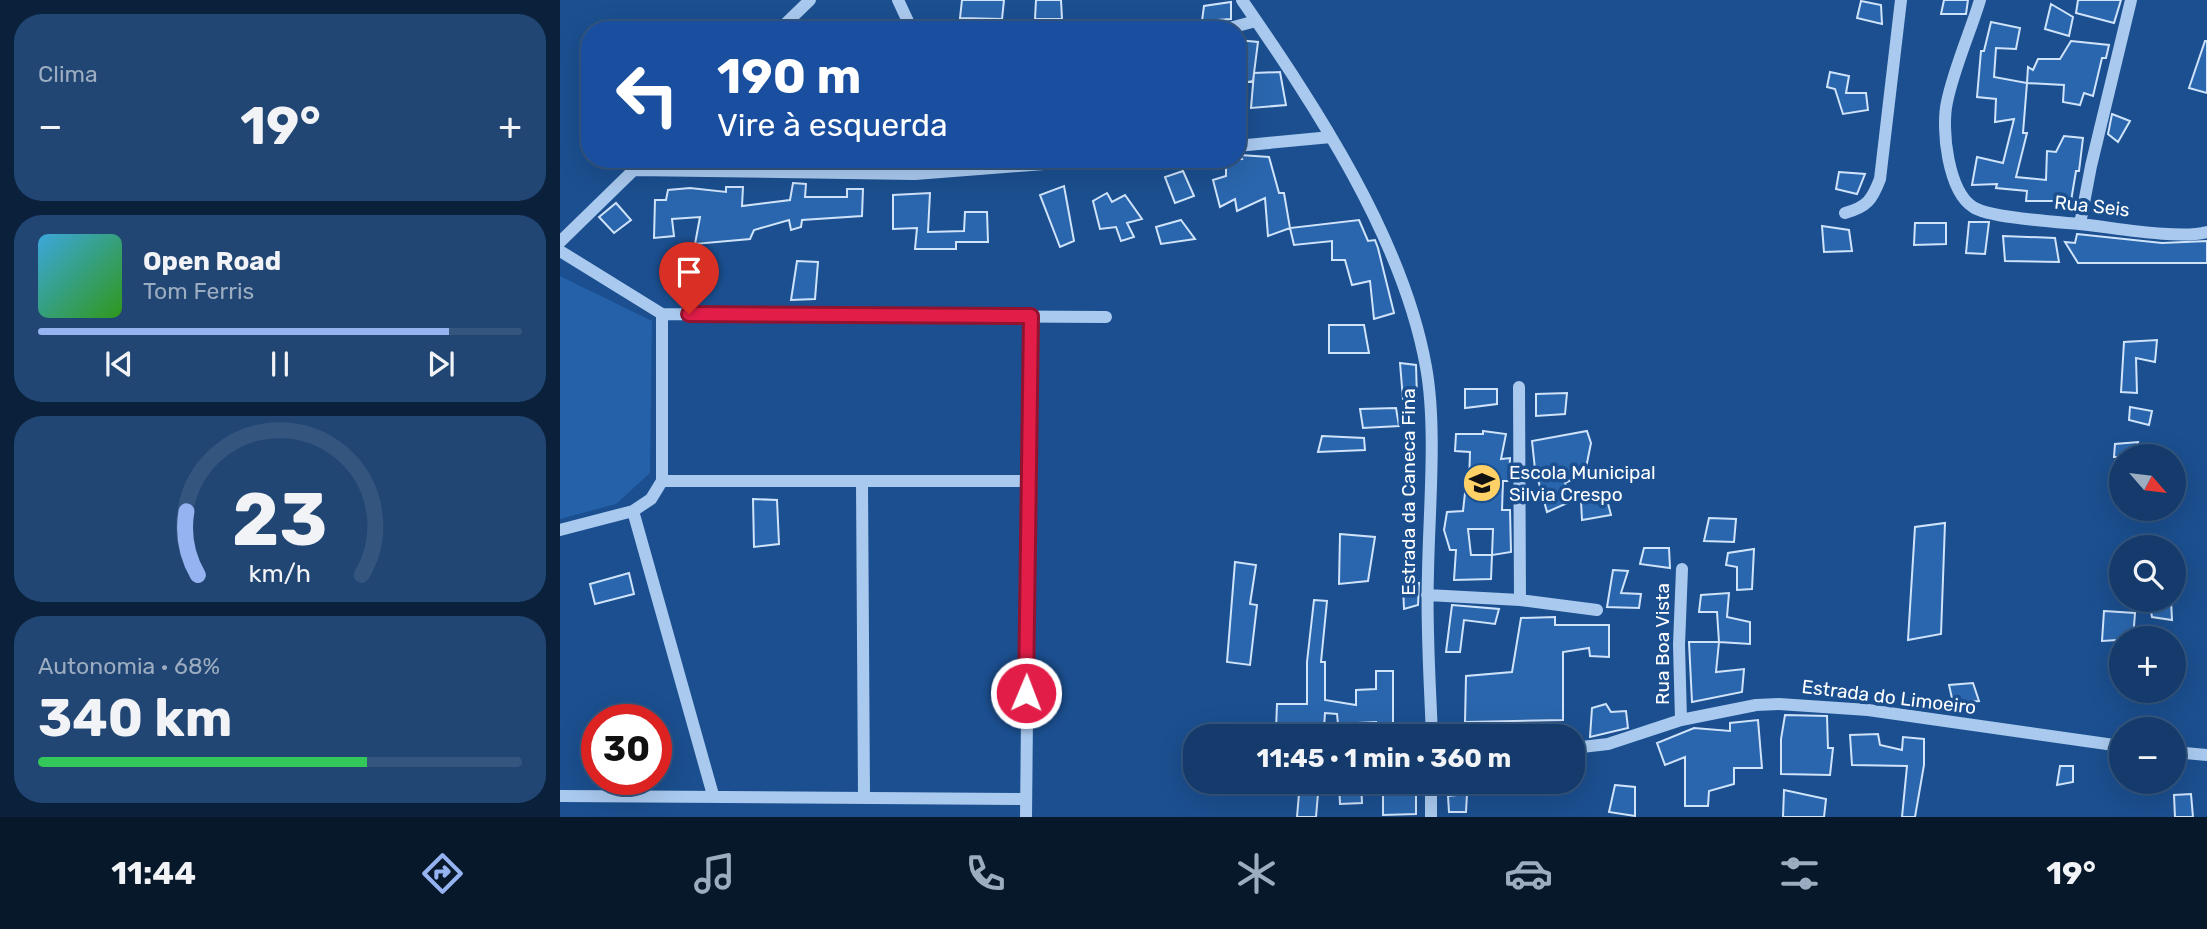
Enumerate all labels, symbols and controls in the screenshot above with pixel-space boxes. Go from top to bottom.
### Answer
text: 190 m [717,47,861,105]
icon: left [602,49,693,140]
text: Clima [38,60,98,88]
text: 19° [240,95,321,157]
text: − [38,103,63,149]
text: + [498,103,522,149]
text: Vire à esquerda [717,106,948,144]
street label: Rua Seis [2053,191,2131,221]
pin [659,242,719,314]
text: Open Road [143,246,281,277]
icon: arrive [670,253,708,291]
text: Tom Ferris [143,277,254,305]
icon: previous [100,345,138,383]
icon: pause [261,345,299,383]
icon: next [422,345,460,383]
street label: Estrada da Caneca Fina [1397,388,1420,596]
north arrow [2109,444,2186,522]
map controls [2109,444,2186,794]
place label: Escola Municipal Silvia Crespo [1509,461,1656,506]
school or university icon: Escola Municipal Silvia Crespo [1461,462,1503,504]
text: 23 [232,477,328,563]
button: search [2109,535,2186,612]
text: km/h [249,559,311,588]
street label: Rua Boa Vista [1651,583,1674,705]
button: + [2109,626,2186,703]
text: Autonomia · 68% [38,652,220,680]
position arrow [989,656,1063,730]
street label: Estrada do Limoeiro [1800,675,1978,719]
text: 340 km [38,687,232,749]
speed limit sign: 30 [581,704,672,795]
button: − [2109,717,2186,794]
text: 11:45 · 1 min · 360 m [1257,743,1511,774]
icon: directions [418,849,467,898]
icon: music [690,849,739,898]
icon: phone [961,849,1010,898]
icon: climate [1232,849,1281,898]
icon: car [1504,849,1553,898]
icon: filters [1775,849,1824,898]
text: 11:44 [111,854,196,892]
text: 19° [2046,854,2096,892]

